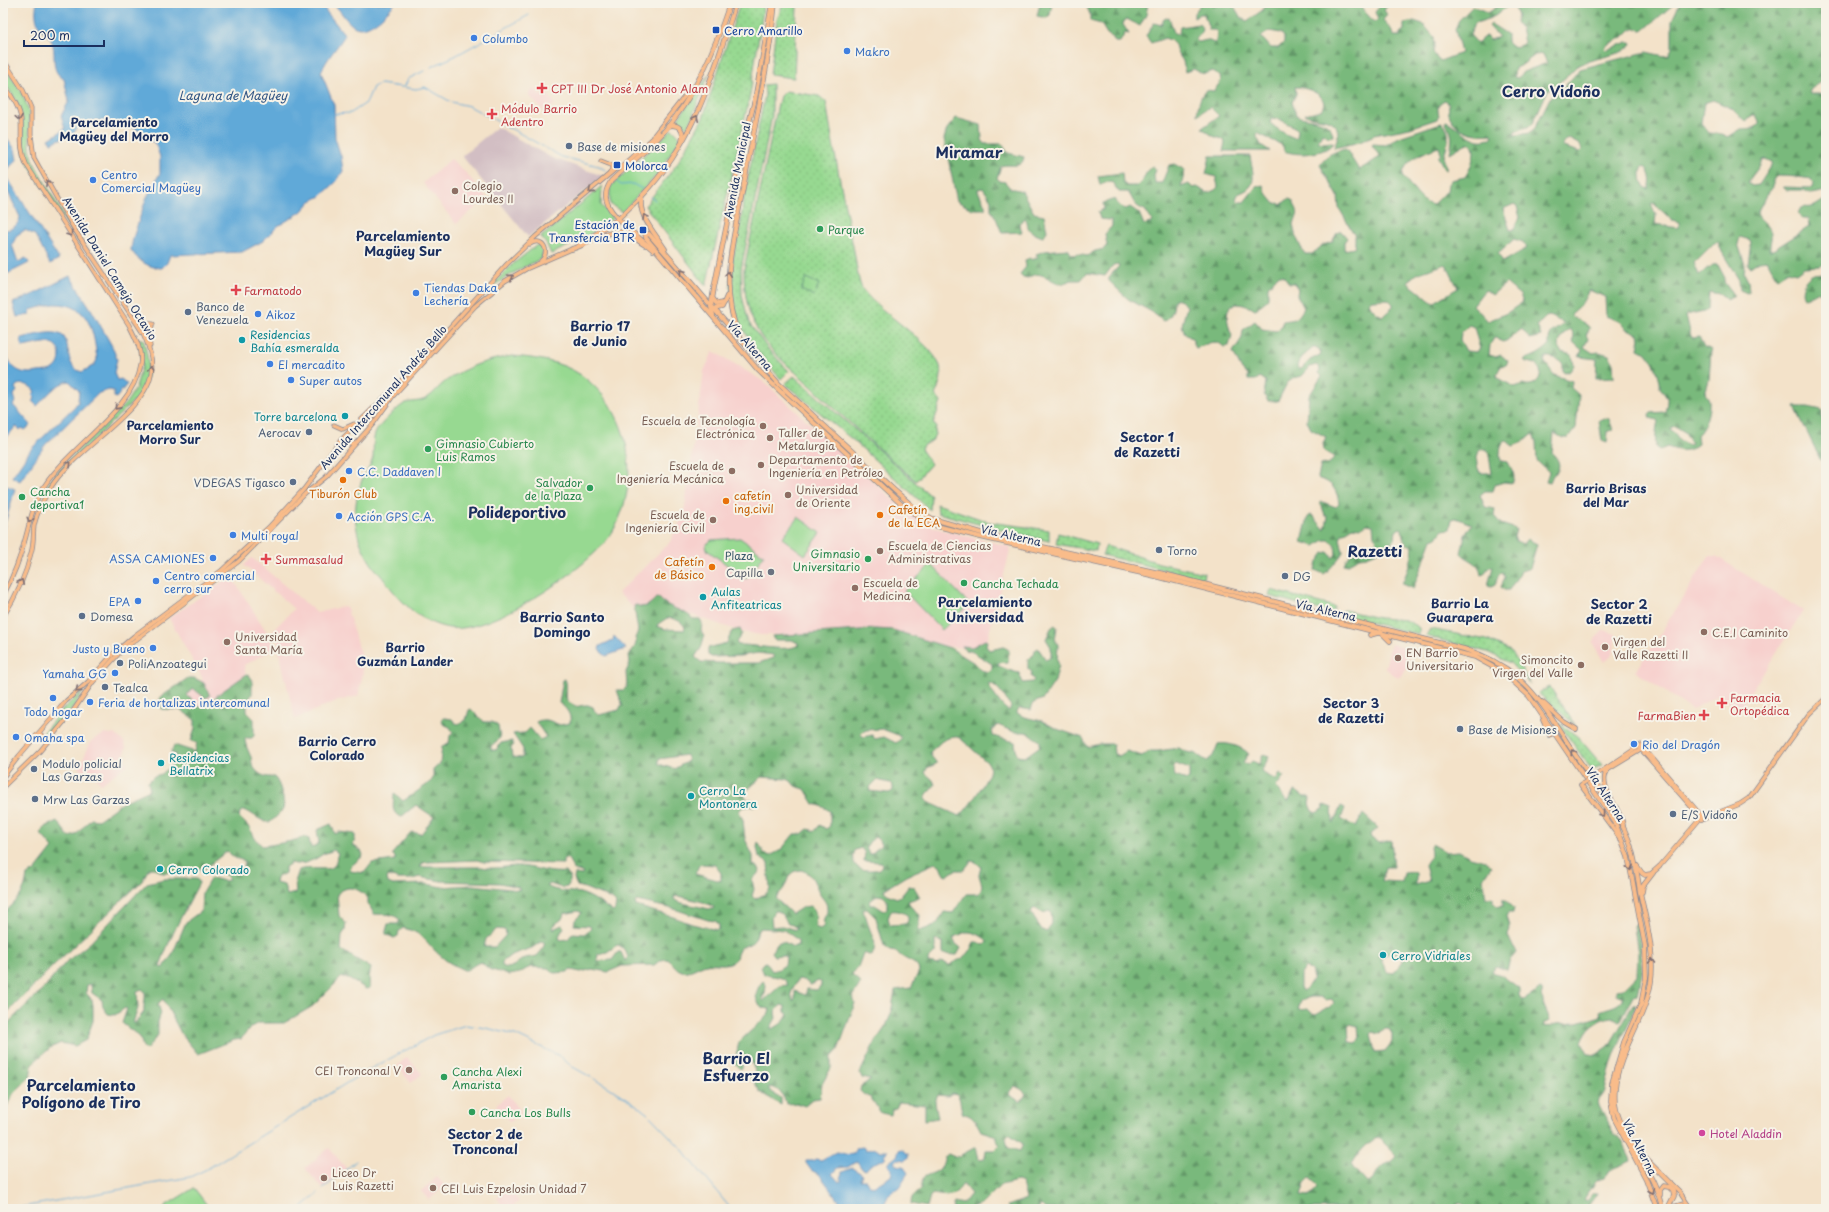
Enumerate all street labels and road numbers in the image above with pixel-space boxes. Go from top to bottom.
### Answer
street label: Avenida Municipal [719,120,755,220]
street label: Avenida Daniel Camejo Octavio [59,193,161,343]
street label: Vía Alterna [723,316,777,374]
street label: Avenida Intercomunal Andrés Bello [315,321,451,473]
street label: Vía Alterna [979,520,1043,550]
street label: Vía Alterna [1294,595,1358,625]
street label: Vía Alterna [1582,764,1630,824]
street label: Vía Alterna [1618,1116,1662,1178]

